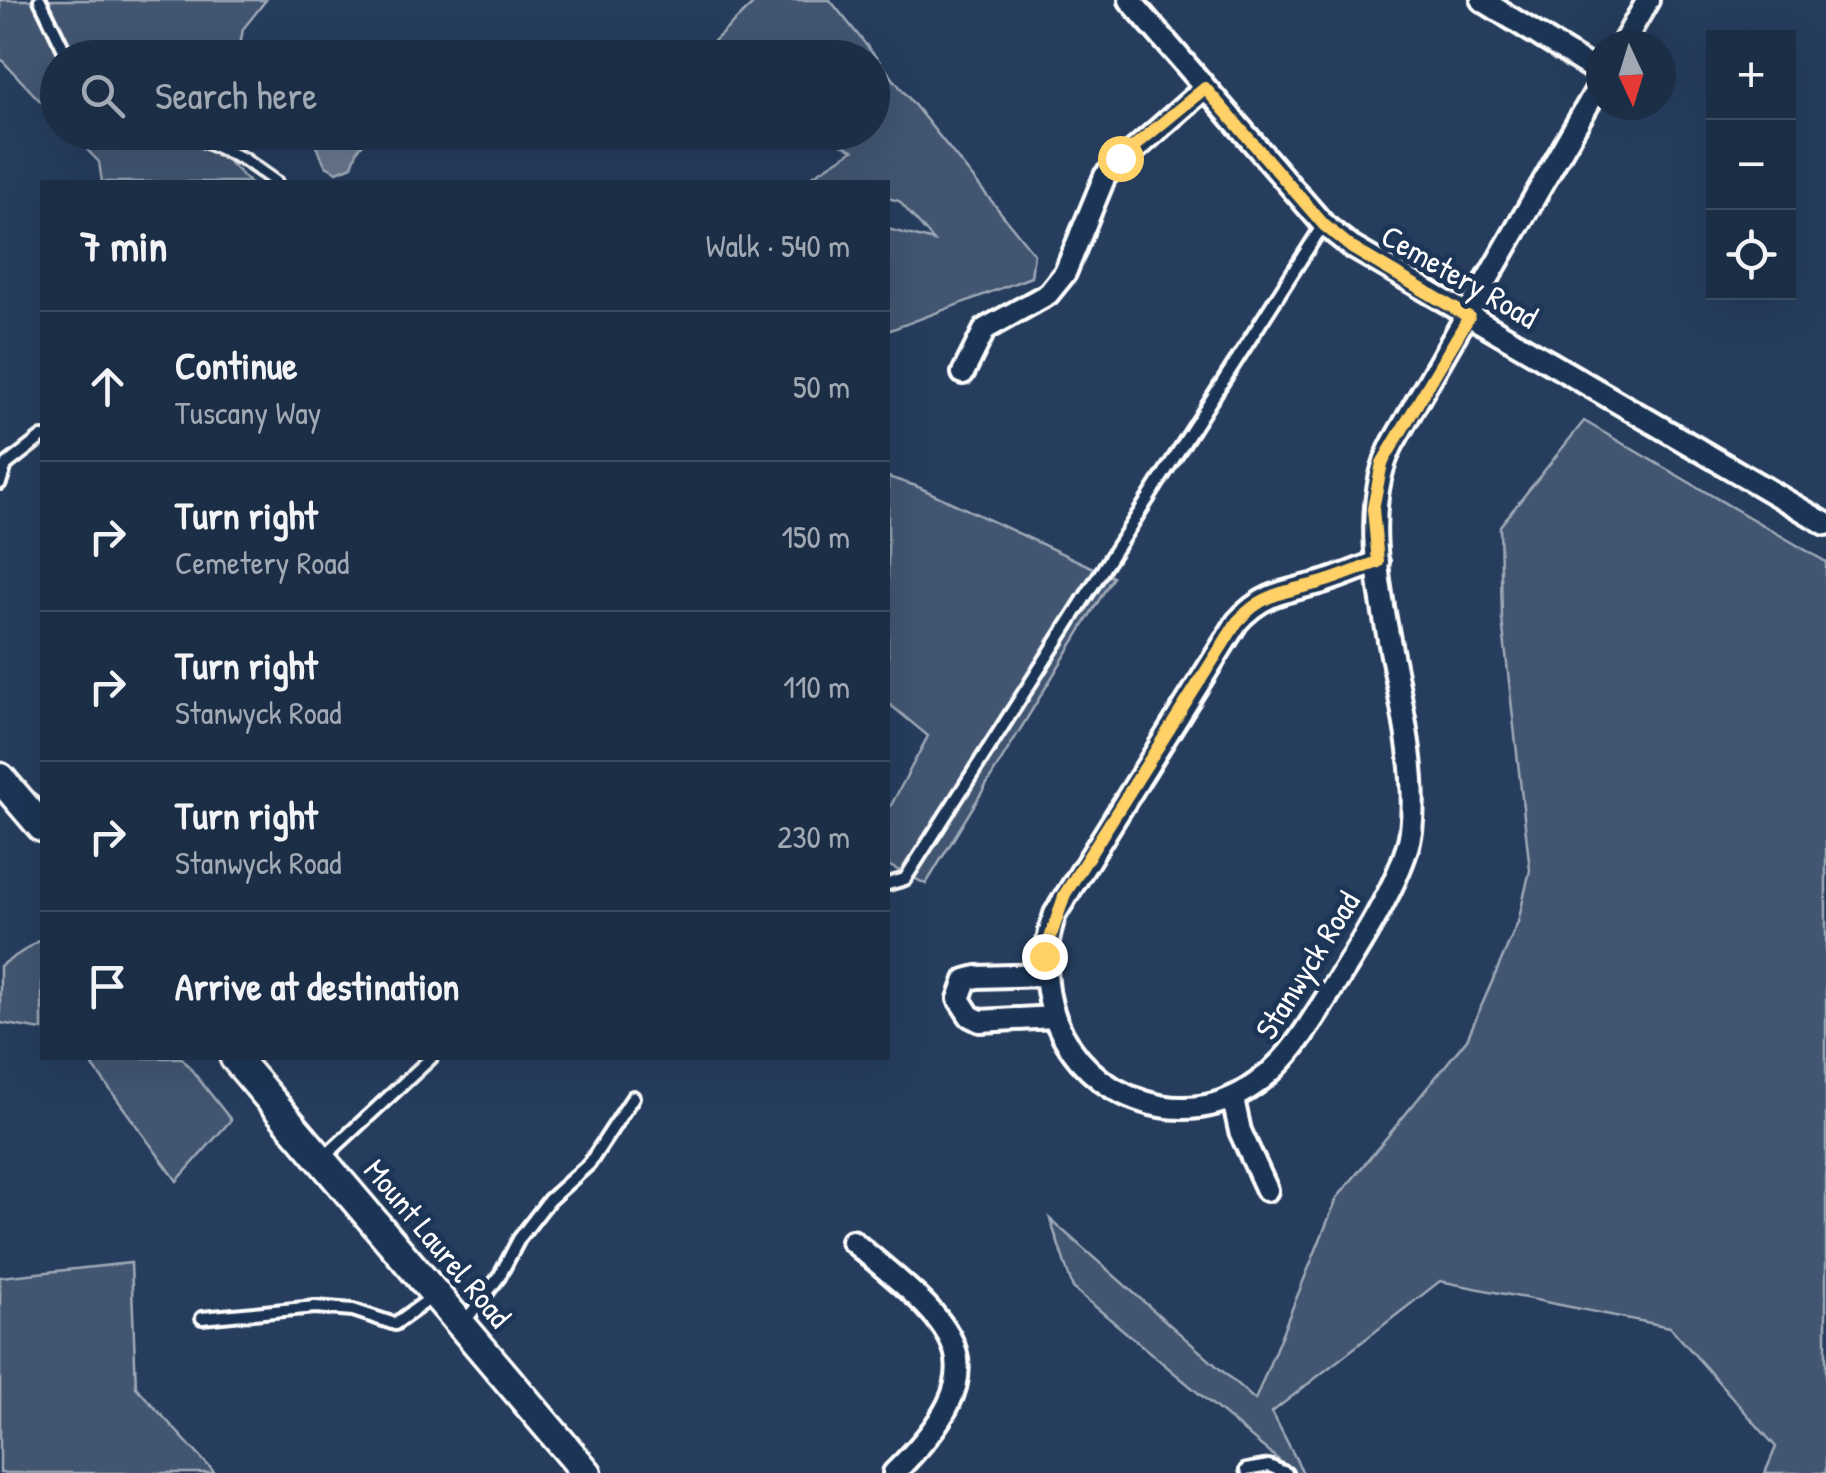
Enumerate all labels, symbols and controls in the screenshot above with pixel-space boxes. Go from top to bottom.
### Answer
north arrow [1586,30,1676,120]
map controls [1706,30,1796,300]
button: + [1706,30,1796,120]
search box [40,40,890,150]
icon: search [75,68,130,123]
text: Search here [155,69,317,121]
button: − [1706,120,1796,210]
route start [1098,136,1144,182]
button: locate [1706,210,1796,300]
street label: Cemetery Road [1374,214,1546,338]
text: 7 min [80,217,167,274]
text: Walk · 540 m [706,224,850,267]
text: Continue [175,339,297,391]
icon: ahead [80,359,135,414]
text: 50 m [793,365,850,408]
text: Tuscany Way [175,391,321,434]
text: Turn right [175,489,318,541]
icon: right [80,509,135,564]
text: 150 m [781,515,850,558]
text: Cemetery Road [175,541,349,584]
text: Turn right [175,639,318,691]
icon: right [80,659,135,714]
text: 110 m [783,665,850,708]
text: Stanwyck Road [175,691,342,734]
text: Turn right [175,789,318,841]
icon: right [80,809,135,864]
text: 230 m [777,815,850,858]
text: Stanwyck Road [175,841,342,884]
street label: Stanwyck Road [1245,883,1369,1047]
route end [1022,934,1068,980]
icon: arrive [80,959,135,1014]
text: Arrive at destination [175,960,459,1012]
street label: Mount Laurel Road [355,1149,521,1337]

